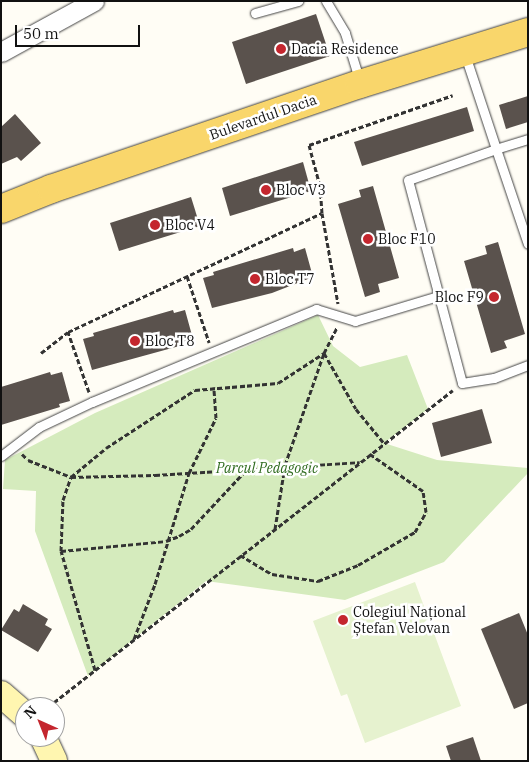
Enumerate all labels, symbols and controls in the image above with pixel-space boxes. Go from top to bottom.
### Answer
scale bar [18,15,142,47]
text: 50 m [23,24,59,43]
place label: Dacia Residence [291,41,399,57]
marker: Dacia Residence [275,43,287,55]
street label: Bulevardul Dacia [207,91,319,143]
place label: Bloc V3 [276,182,326,198]
marker: Bloc V3 [260,184,272,196]
place label: Bloc V4 [165,217,215,233]
marker: Bloc V4 [149,219,161,231]
place label: Bloc F10 [378,231,436,247]
marker: Bloc F10 [362,233,374,245]
place label: Bloc T7 [265,271,315,287]
marker: Bloc T7 [249,273,261,285]
place label: Bloc F9 [435,289,484,305]
marker: Bloc F9 [488,291,500,303]
place label: Bloc T8 [145,333,195,349]
marker: Bloc T8 [129,335,141,347]
park label: Parcul Pedagogic [216,460,318,476]
place label: Colegiul Național Ștefan Velovan [353,604,466,636]
marker: Colegiul Național Ștefan Velovan [337,614,349,626]
north arrow [15,697,65,747]
text: N [20,702,41,722]

